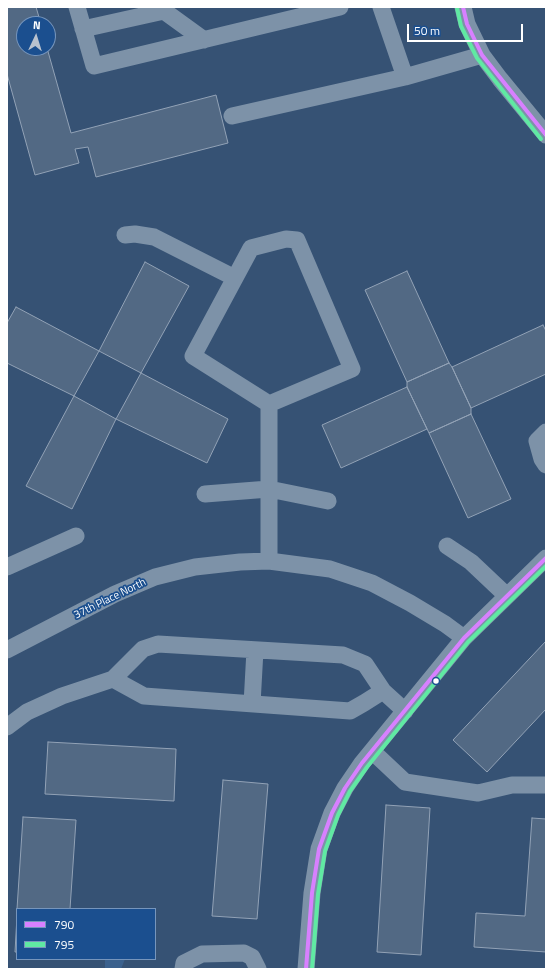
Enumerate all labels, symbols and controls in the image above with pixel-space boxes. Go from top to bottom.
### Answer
north arrow [16,16,56,56]
scale bar [409,16,525,42]
text: N [32,17,41,33]
text: 50 m [414,21,440,40]
street label: 37th Place North [72,576,148,622]
unlabelled marker [431,676,441,686]
legend [16,908,156,960]
text: 790 [54,915,74,934]
text: 795 [54,935,74,954]

